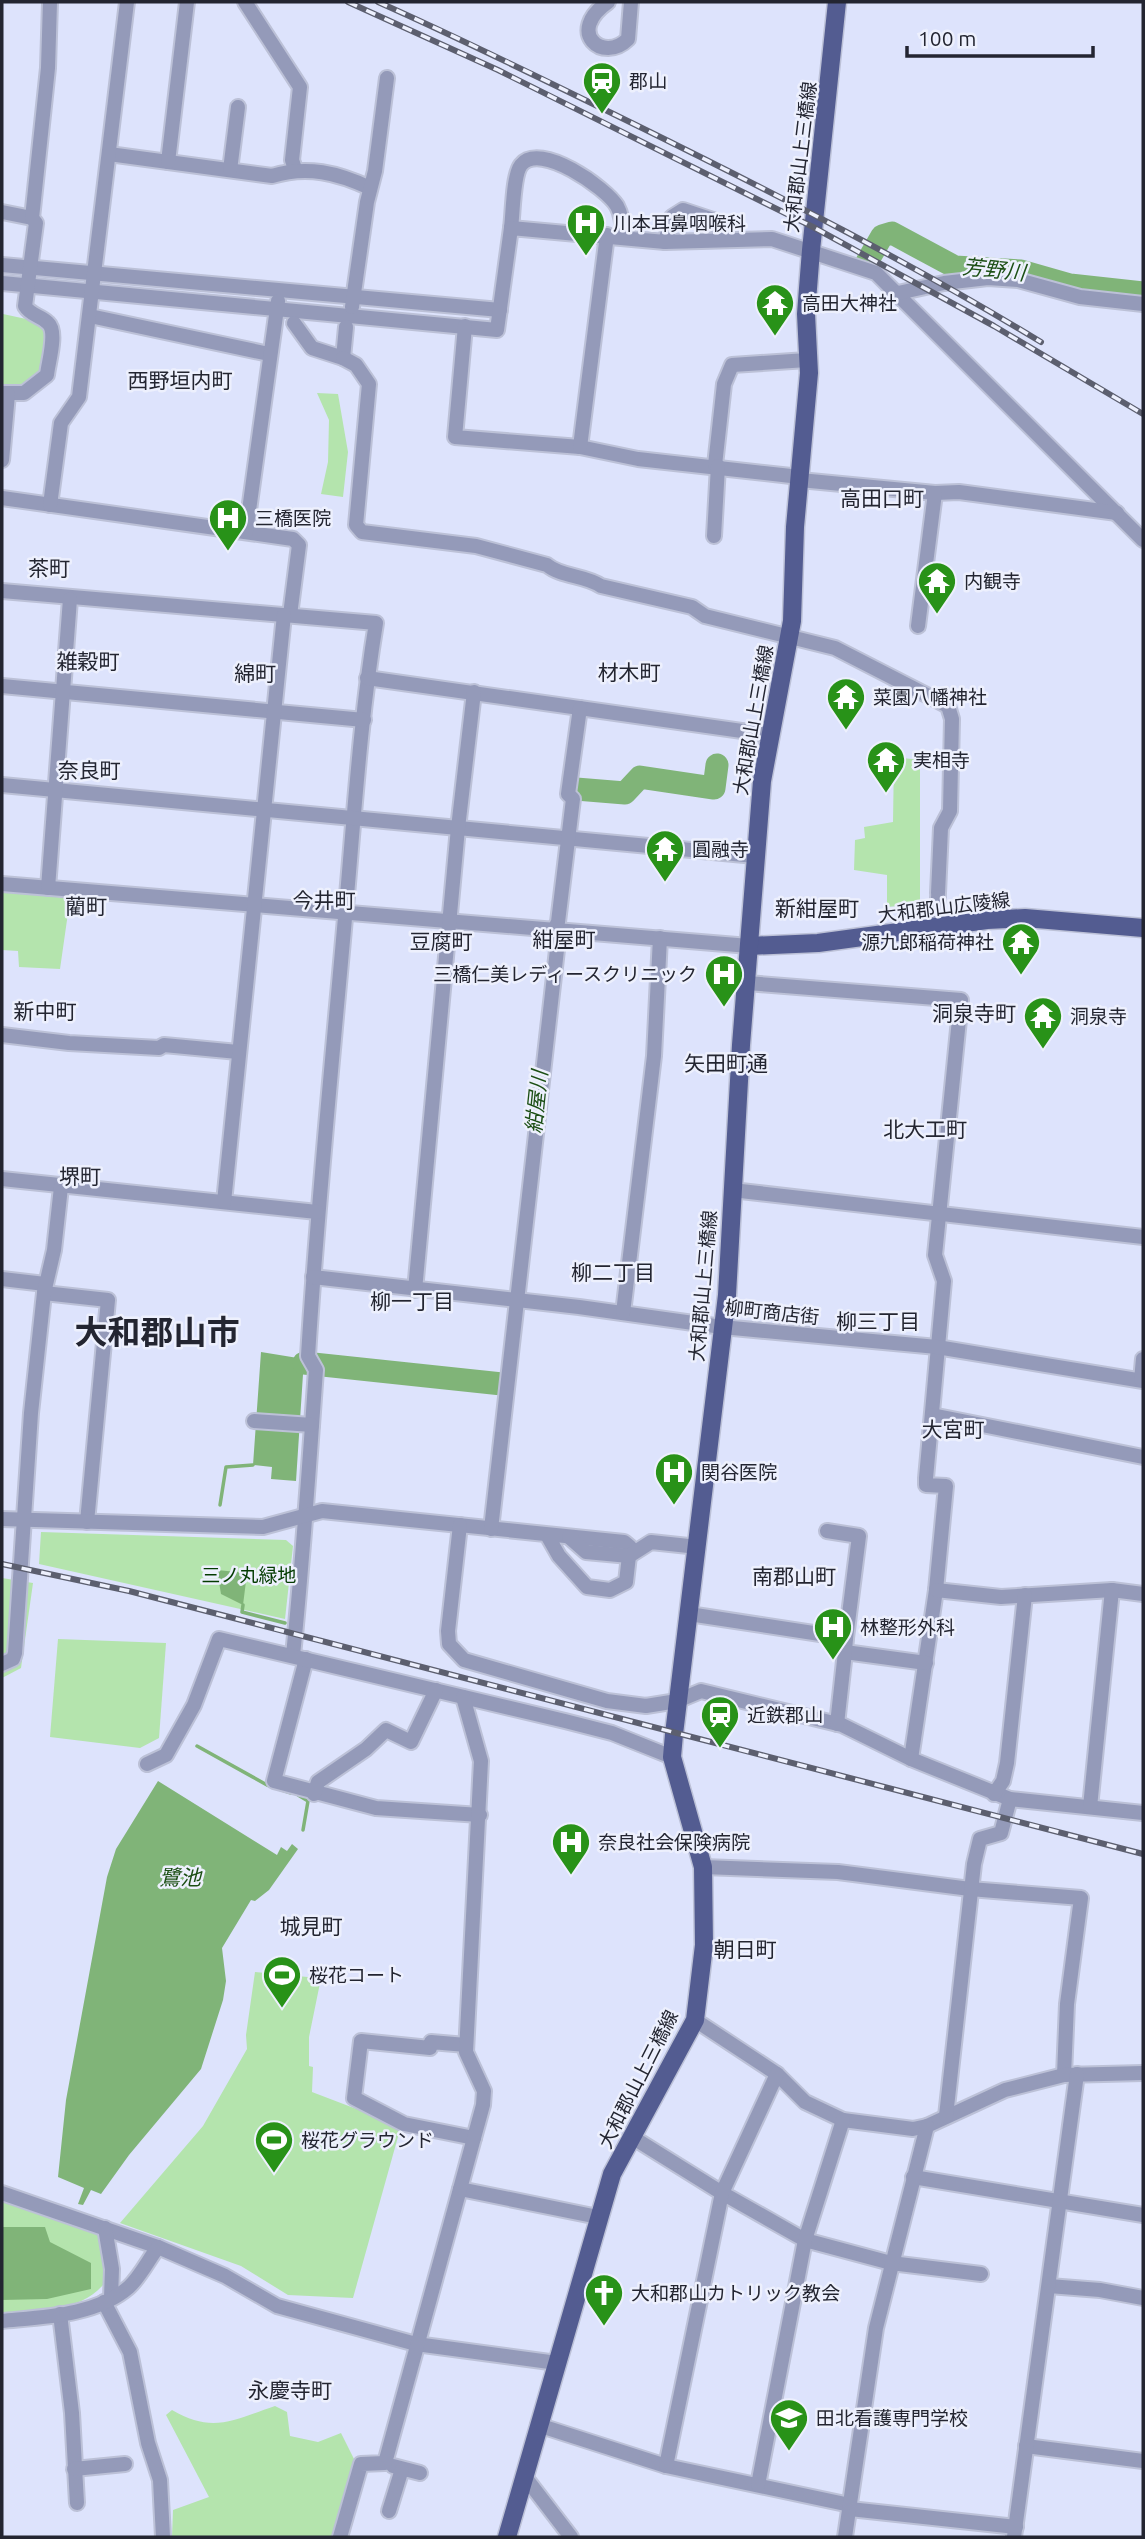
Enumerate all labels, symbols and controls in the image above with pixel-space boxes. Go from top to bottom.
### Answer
scale bar [907,14,1092,58]
text: 100 m [918,26,976,50]
station icon: 郡山 [581,60,623,115]
place label: 郡山 [629,70,667,92]
street label: 大和郡山上三橋線 [780,80,820,234]
hospital icon: 川本耳鼻咽喉科 [565,202,607,257]
place label: 川本耳鼻咽喉科 [613,212,746,234]
water label: 芳野川 [962,254,1029,284]
temple icon: 高田大神社 [754,282,796,337]
place label: 高田大神社 [802,292,897,314]
district label: 西野垣内町 [128,368,233,392]
district label: 高田口町 [840,486,924,510]
hospital icon: 三橋医院 [207,497,249,552]
place label: 三橋医院 [255,507,331,529]
district label: 茶町 [28,556,70,580]
temple icon: 内観寺 [916,560,958,615]
place label: 内観寺 [964,570,1021,592]
street label: 大和郡山上三橋線 [729,643,777,797]
district label: 雑穀町 [57,649,120,673]
district label: 材木町 [598,660,661,684]
district label: 綿町 [234,661,276,685]
temple icon: 菜園八幡神社 [825,676,867,731]
place label: 菜園八幡神社 [873,686,987,708]
temple icon: 実相寺 [865,739,907,794]
place label: 実相寺 [913,749,970,771]
district label: 奈良町 [58,758,121,782]
temple icon: 圓融寺 [644,828,686,883]
place label: 圓融寺 [692,838,749,860]
district label: 今井町 [293,888,356,912]
street label: 大和郡山広陵線 [877,888,1011,926]
district label: 藺町 [65,894,107,918]
district label: 新紺屋町 [775,896,859,920]
temple icon: 源九郎稲荷神社 [1000,921,1042,976]
district label: 紺屋町 [533,927,596,951]
district label: 豆腐町 [410,929,473,953]
place label: 源九郎稲荷神社 [861,931,994,953]
hospital icon: 三橋仁美レディースクリニック [703,953,745,1008]
place label: 三橋仁美レディースクリニック [433,963,697,985]
temple icon: 洞泉寺 [1022,995,1064,1050]
district label: 新中町 [14,999,77,1023]
district label: 洞泉寺町 [932,1001,1016,1025]
place label: 洞泉寺 [1070,1005,1127,1027]
district label: 矢田町通 [684,1051,768,1075]
water label: 紺屋川 [521,1067,551,1134]
district label: 北大工町 [883,1117,967,1141]
district label: 堺町 [59,1164,101,1188]
street label: 大和郡山上三橋線 [685,1209,721,1363]
district label: 柳二丁目 [571,1260,655,1284]
district label: 柳一丁目 [370,1289,454,1313]
street label: 柳町商店街 [724,1296,820,1328]
district label: 柳三丁目 [836,1309,920,1333]
district label: 大和郡山市 [75,1313,240,1350]
district label: 大宮町 [922,1417,985,1441]
hospital icon: 関谷医院 [653,1451,695,1506]
place label: 関谷医院 [701,1461,777,1483]
park label: 三ノ丸緑地 [201,1564,297,1586]
district label: 南郡山町 [752,1564,836,1588]
hospital icon: 林整形外科 [812,1606,854,1661]
place label: 林整形外科 [860,1616,955,1638]
station icon: 近鉄郡山 [699,1694,741,1749]
place label: 近鉄郡山 [747,1704,823,1726]
hospital icon: 奈良社会保険病院 [550,1821,592,1876]
place label: 奈良社会保険病院 [598,1831,750,1853]
water label: 鷺池 [159,1865,203,1889]
district label: 城見町 [280,1914,343,1938]
district label: 朝日町 [714,1937,777,1961]
sports icon: 桜花コート [261,1954,303,2009]
place label: 桜花コート [309,1964,404,1986]
street label: 大和郡山上三橋線 [594,2006,682,2152]
sports icon: 桜花グラウンド [253,2119,295,2174]
place label: 桜花グラウンド [301,2129,434,2151]
church icon: 大和郡山カトリック教会 [583,2272,625,2327]
place label: 大和郡山カトリック教会 [631,2282,840,2304]
district label: 永慶寺町 [248,2378,332,2402]
school or university icon: 田北看護専門学校 [768,2397,810,2452]
place label: 田北看護専門学校 [816,2407,968,2429]

